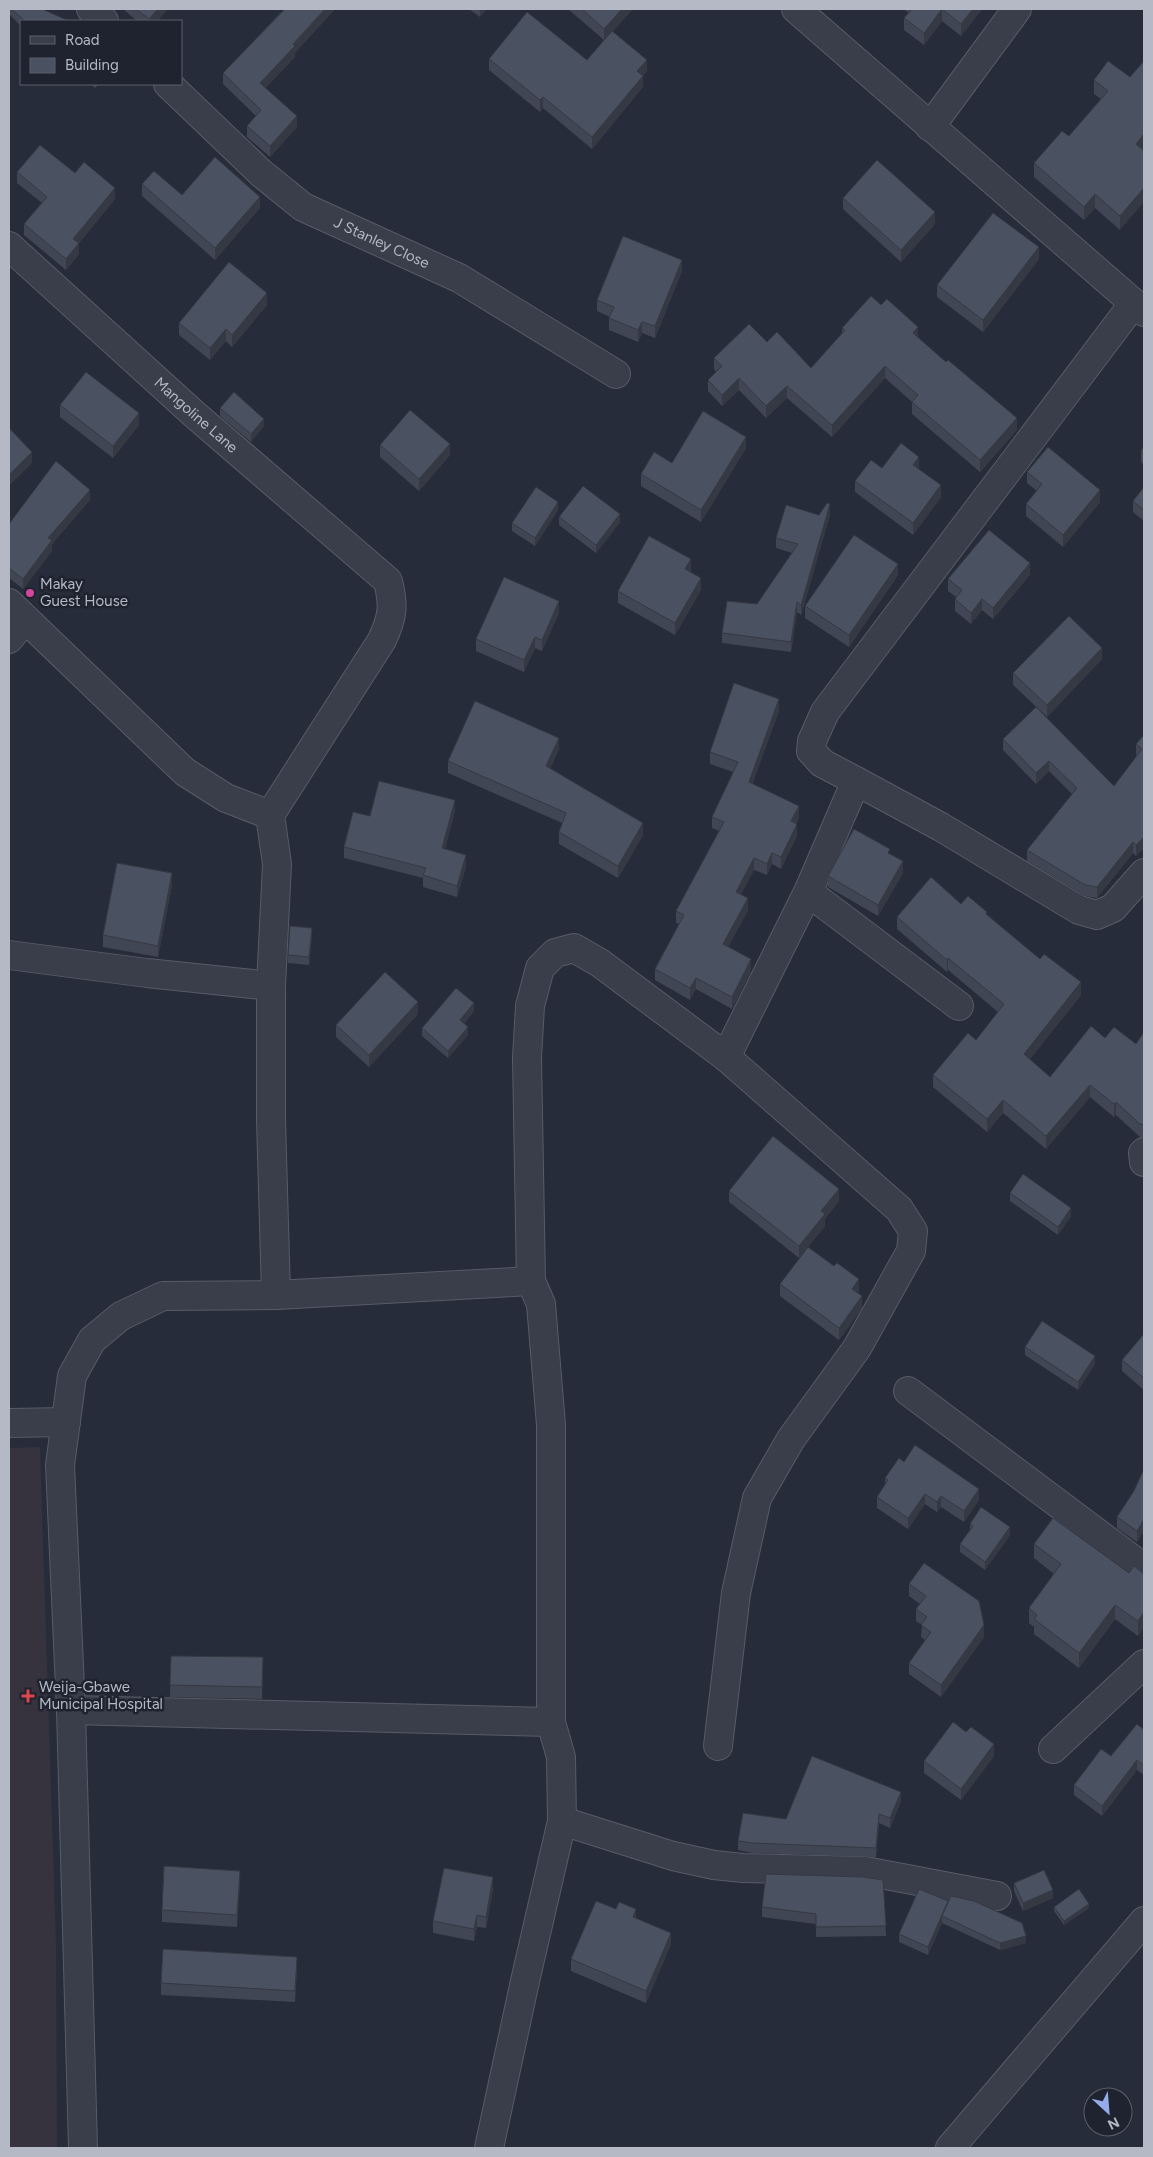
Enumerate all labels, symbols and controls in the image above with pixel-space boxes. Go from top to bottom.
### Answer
legend [20,20,182,85]
text: Road [65,31,100,49]
text: Building [65,56,119,74]
street label: J Stanley Close [331,213,432,272]
street label: Mangoline Lane [150,373,241,457]
place label: Makay Guest House [40,575,128,610]
marker: Makay Guest House [24,587,36,599]
place label: Weija-Gbawe Municipal Hospital [39,1678,163,1713]
marker: Weija-Gbawe Municipal Hospital [21,1689,35,1703]
north arrow [1083,2087,1133,2137]
text: N [1105,2113,1122,2133]

